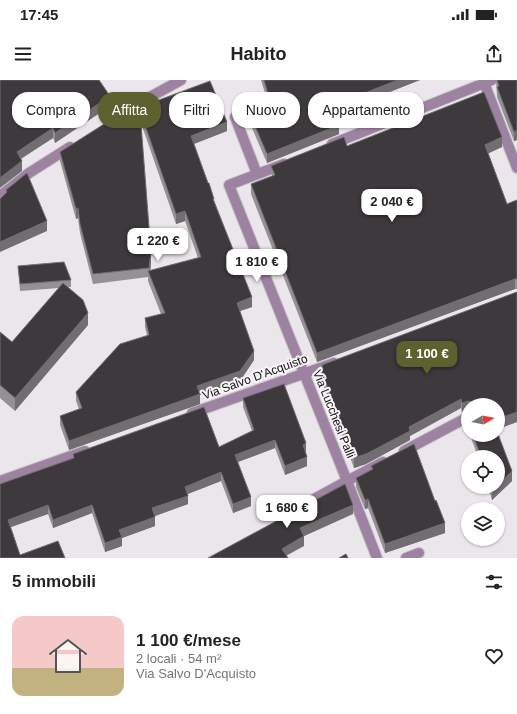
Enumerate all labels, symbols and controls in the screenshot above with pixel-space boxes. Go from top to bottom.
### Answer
text: 17:45 [20,6,58,23]
icon: menu [12,43,34,65]
icon: share [483,43,505,65]
text: Habito [231,44,287,64]
chip: Compra [12,92,90,128]
chip: Affitta [98,92,161,128]
chip: Filtri [169,92,224,128]
chip: Nuovo [232,92,300,128]
chip: Appartamento [308,92,424,128]
pin: 2 040 € [355,189,429,223]
text: 2 040 € [370,194,414,209]
pin: 1 220 € [121,228,195,262]
text: 1 220 € [136,233,180,248]
pin: 1 810 € [220,249,294,283]
text: 1 810 € [235,254,279,269]
pin: 1 100 € [390,341,464,375]
text: 1 100 € [405,346,449,361]
street label: Via Salvo D'Acquisto [201,351,310,403]
street label: Via Lucchesi Palli [310,368,358,460]
north arrow [461,398,505,442]
map controls [461,398,505,546]
button: locate [461,450,505,494]
pin: 1 680 € [250,495,324,529]
text: 1 680 € [265,500,309,515]
button: layers [461,502,505,546]
icon: filters [483,571,505,593]
text: 5 immobili [12,572,96,591]
text: 1 100 €/mese [136,631,241,650]
icon: home [44,632,92,680]
icon: heart [483,645,505,667]
text: 2 locali · 54 m² [136,651,221,666]
text: Via Salvo D'Acquisto [136,666,256,681]

